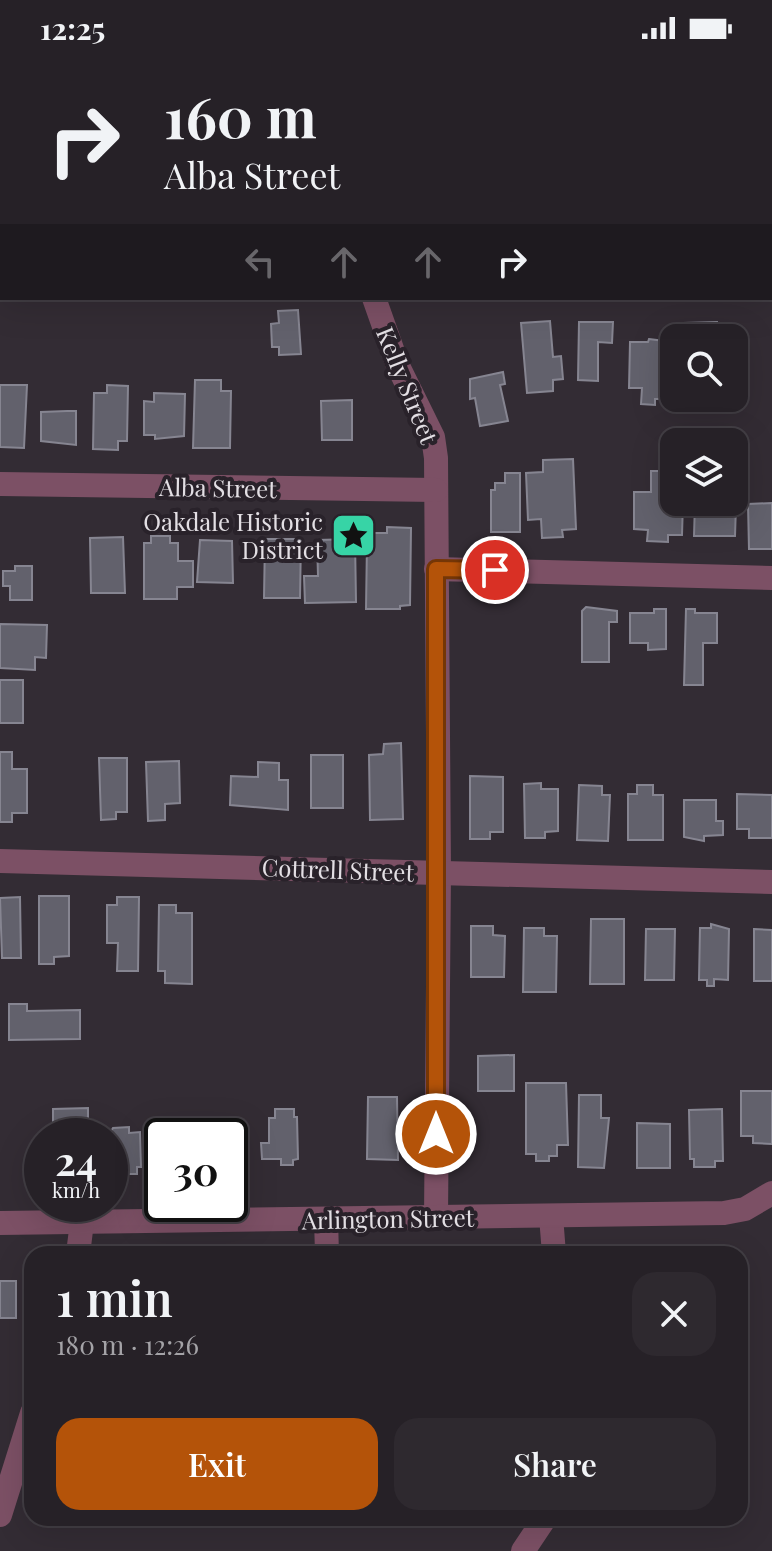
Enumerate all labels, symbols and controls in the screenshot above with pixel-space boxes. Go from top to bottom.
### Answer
text: 12:25 [40,8,105,48]
text: 160 m [164,78,317,153]
icon: right [32,88,136,192]
text: Alba Street [164,150,340,198]
icon: left [238,240,282,284]
icon: ahead [322,240,366,284]
icon: ahead [406,240,450,284]
icon: right [490,240,534,284]
street label: Kelly Street [370,322,446,449]
map controls [660,324,748,516]
button: search [660,324,748,412]
button: layers [660,428,748,516]
street label: Alba Street [158,470,278,504]
place label: Oakdale Historic District [143,505,323,565]
place icon: Oakdale Historic District [330,511,378,559]
pin [461,536,529,604]
icon: arrive [473,548,517,592]
street label: Cottrell Street [261,850,415,888]
position arrow [394,1092,478,1176]
speed limit sign: 30 [144,1118,248,1222]
text: 24 [55,1133,97,1186]
text: km/h [52,1176,100,1203]
street label: Arlington Street [301,1200,475,1236]
text: 1 min [56,1265,173,1329]
button: close [632,1272,716,1356]
text: 180 m · 12:26 [56,1327,199,1362]
button: Exit [56,1418,378,1510]
button: Share [394,1418,716,1510]

